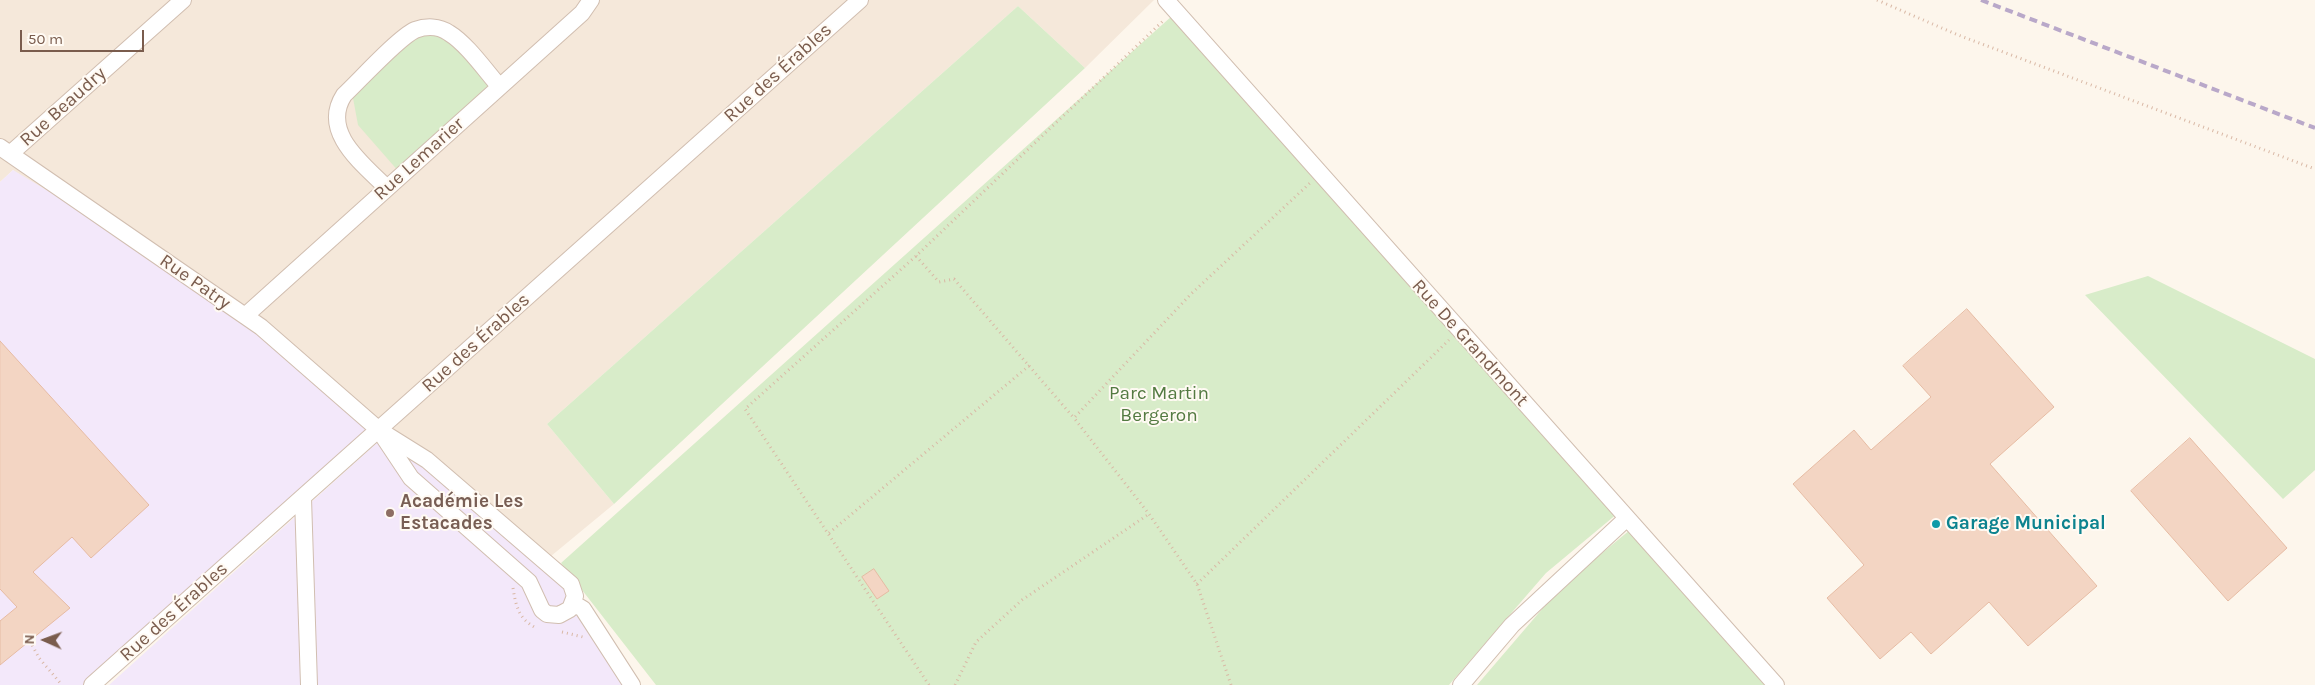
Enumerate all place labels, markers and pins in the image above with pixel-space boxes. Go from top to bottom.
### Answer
place label: Académie Les Estacades [400,491,523,535]
marker: Académie Les Estacades [384,507,396,519]
place label: Garage Municipal [1946,513,2106,535]
marker: Garage Municipal [1930,518,1942,530]

